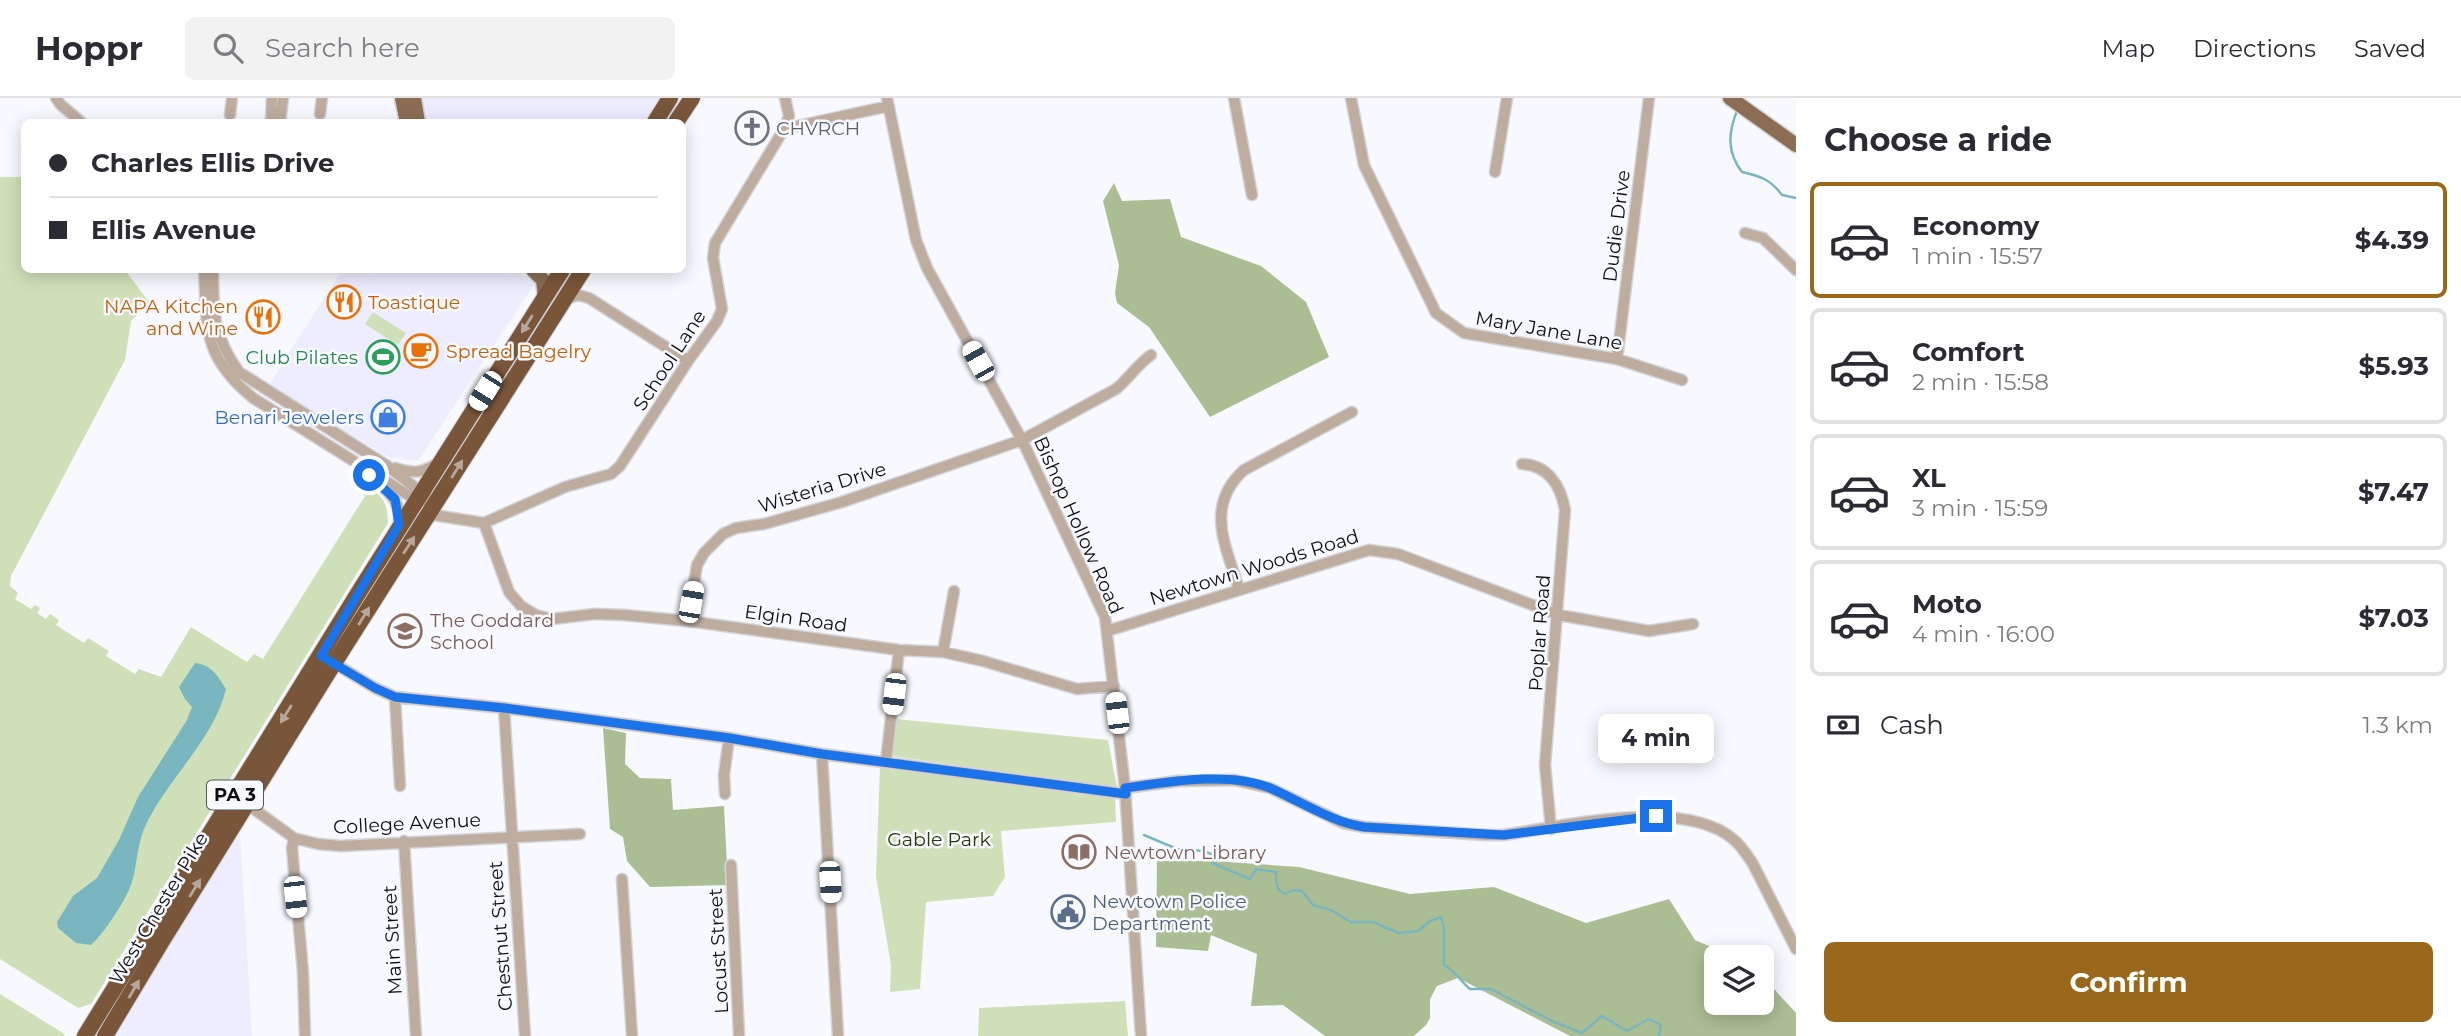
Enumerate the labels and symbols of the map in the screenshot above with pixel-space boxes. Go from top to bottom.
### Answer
church icon: CHVRCH [733,109,771,147]
place label: CHVRCH [776,117,860,140]
street label: Dudie Drive [1598,169,1635,283]
restaurant icon: Toastique [325,283,363,321]
place label: Toastique [368,291,460,314]
place label: NAPA Kitchen and Wine [104,295,238,340]
restaurant icon: NAPA Kitchen and Wine [244,298,282,336]
street label: School Lane [628,305,711,415]
street label: Mary Jane Lane [1474,306,1624,355]
one-way arrow [521,314,534,334]
cafe icon: Spread Bagelry [402,332,440,370]
sports icon: Club Pilates [364,338,402,376]
car [959,338,998,384]
place label: Spread Bagelry [446,340,592,363]
place label: Club Pilates [246,346,358,369]
car [465,368,506,414]
shop icon: Benari Jewelers [369,398,407,436]
place label: Benari Jewelers [214,406,364,429]
street label: Bishop Hollow Road [1029,433,1128,618]
street label: Wisteria Drive [755,457,889,518]
route start [353,459,385,491]
one-way arrow [450,460,463,479]
street label: Newtown Woods Road [1147,525,1362,610]
one-way arrow [402,535,415,554]
street label: Poplar Road [1524,574,1555,692]
car [678,579,705,625]
street label: Elgin Road [743,600,849,637]
one-way arrow [357,606,370,626]
place label: The Goddard School [430,609,554,654]
school or university icon: The Goddard School [386,612,424,650]
car [882,672,907,716]
car [1105,691,1130,735]
one-way arrow [279,704,292,723]
callout: 4 min [1598,714,1714,764]
road number: PA 3 [207,780,263,810]
route end [1640,800,1672,832]
street label: College Avenue [333,808,481,839]
street label: West Chester Pike [104,828,213,988]
park label: Gable Park [887,828,992,851]
library icon: Newtown Library [1060,833,1098,871]
place label: Newtown Library [1104,841,1267,864]
street label: Chestnut Street [484,860,517,1012]
car [819,860,842,904]
car [283,875,308,919]
one-way arrow [188,878,201,897]
street label: Main Street [378,884,407,995]
street label: Locust Street [704,887,733,1014]
place label: Newtown Police Department [1092,890,1247,935]
public building icon: Newtown Police Department [1049,893,1087,931]
one-way arrow [127,979,140,998]

